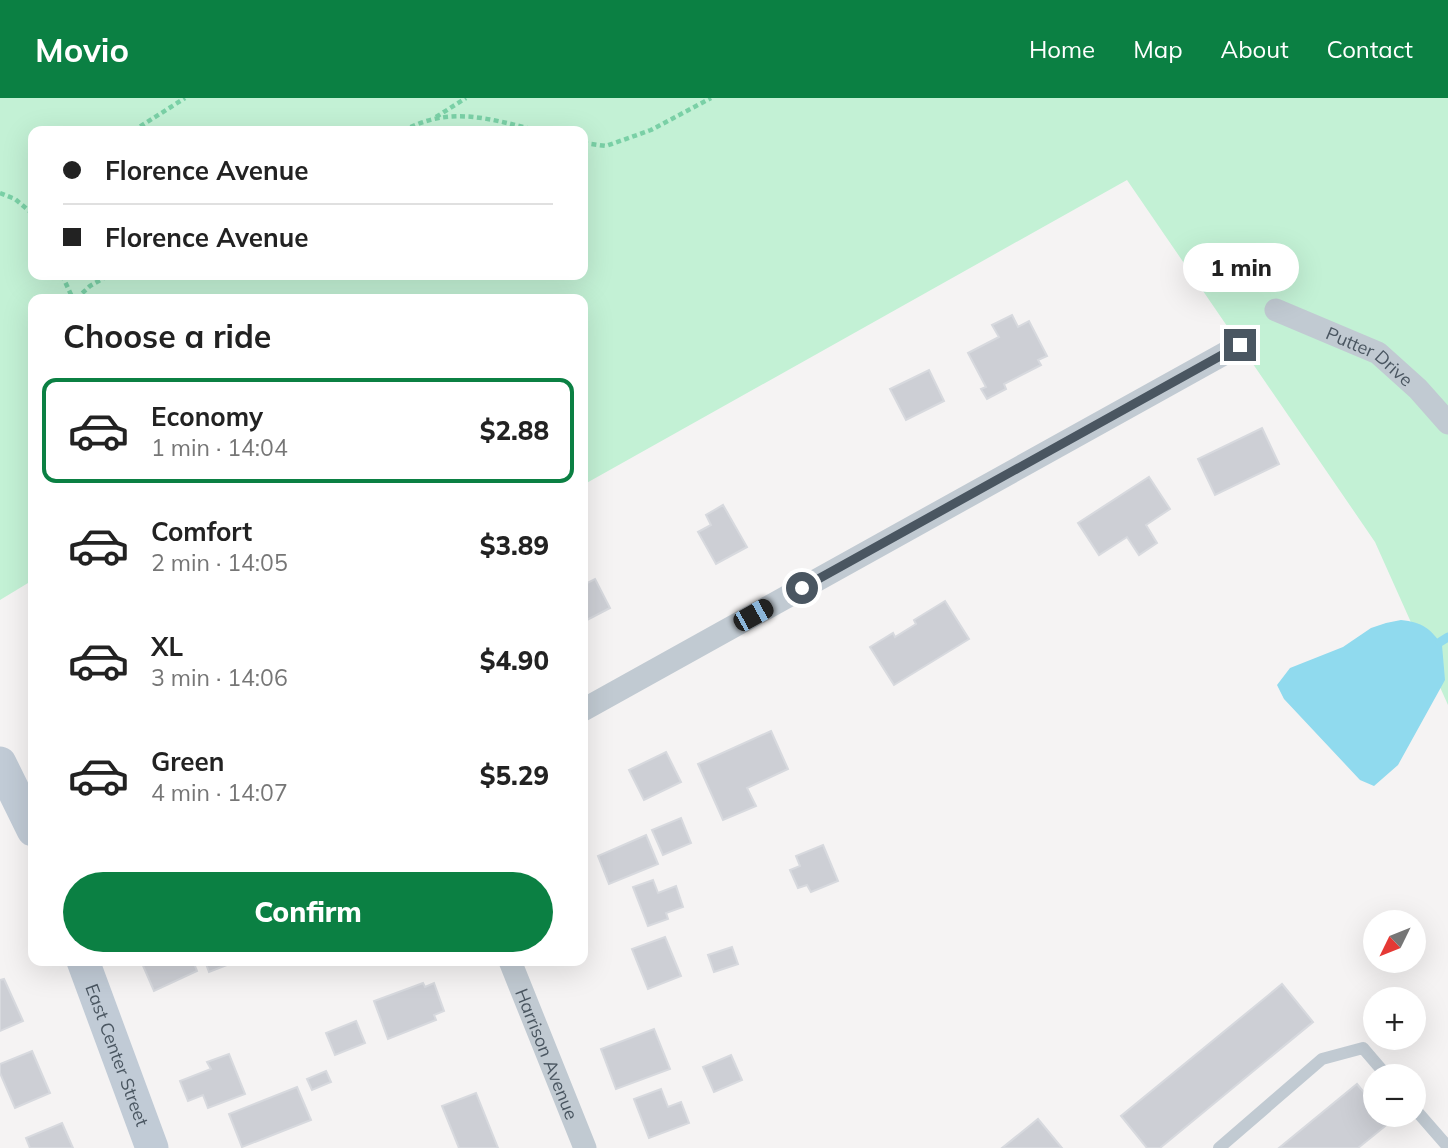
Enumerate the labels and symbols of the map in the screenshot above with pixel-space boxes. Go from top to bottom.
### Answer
callout: 1 min [1182,244,1298,292]
street label: Putter Drive [1323,321,1418,391]
route end [1224,329,1256,361]
route start [786,572,818,604]
car [730,596,777,634]
north arrow [1363,910,1426,973]
street label: East Center Street [81,980,154,1129]
street label: Harrison Avenue [511,985,584,1123]

